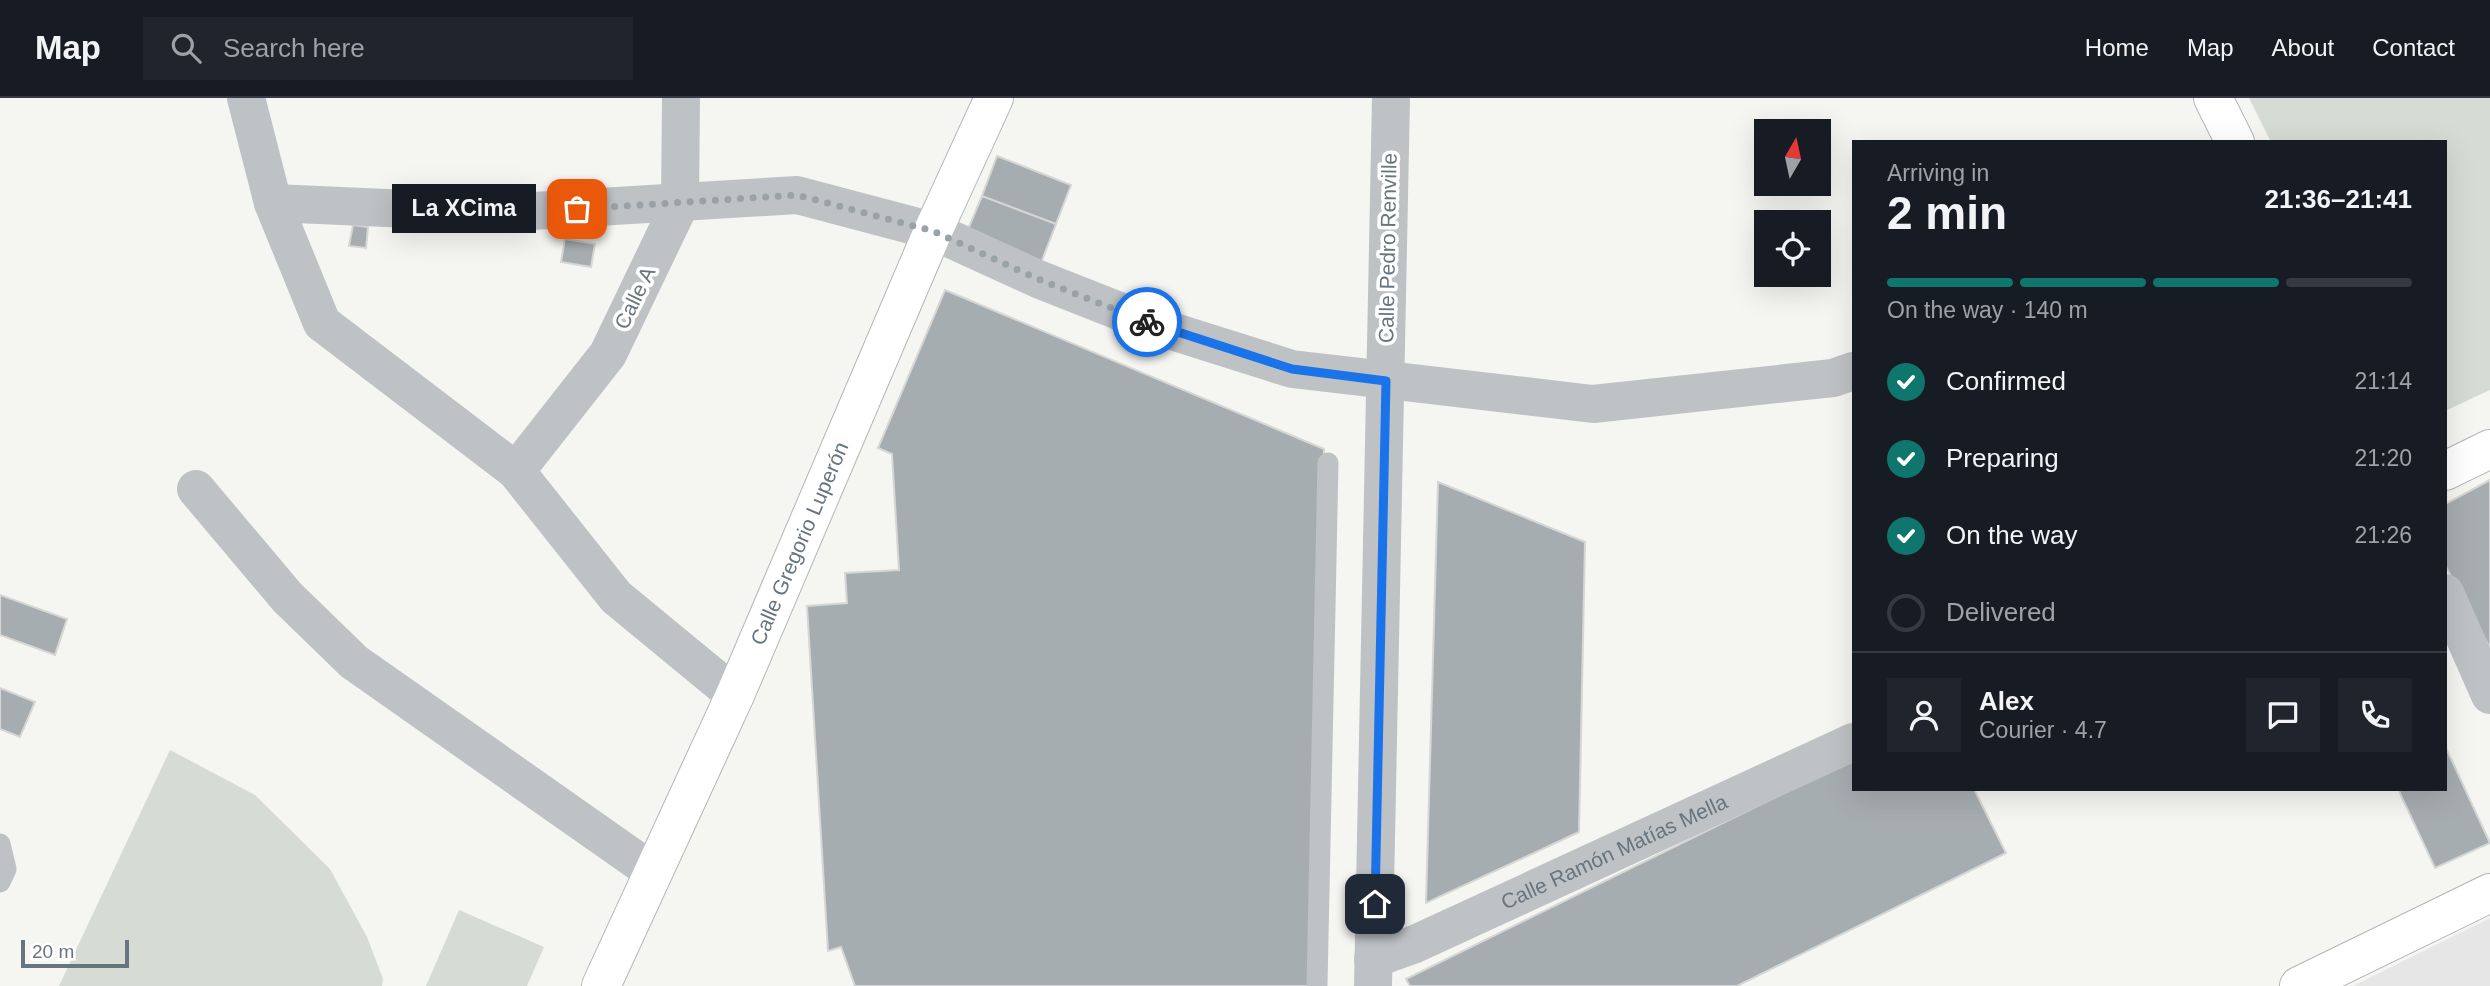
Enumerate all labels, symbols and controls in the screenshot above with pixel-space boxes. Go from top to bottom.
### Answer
search box [143,17,633,80]
text: Map [35,29,101,66]
icon: search [167,29,205,67]
text: Search here [223,33,365,63]
text: Home [2085,34,2149,61]
text: Map [2187,34,2234,61]
text: About [2272,34,2334,61]
text: Contact [2372,34,2455,61]
north arrow [1754,119,1830,196]
map controls [1754,119,1831,287]
street label: Calle Pedro Renville [1374,153,1401,343]
text: Arriving in [1887,160,1989,186]
pin [547,179,607,239]
callout: La XCima [392,184,535,234]
text: 21:36–21:41 [2265,184,2412,214]
text: 2 min [1887,187,2007,239]
icon: bag [558,190,596,228]
text: La XCima [412,195,516,221]
button: locate [1754,210,1831,287]
street label: Calle A [610,263,659,333]
courier [1112,287,1182,357]
text: On the way · 140 m [1887,297,2088,323]
icon: bike [1128,303,1166,341]
icon: check [1887,363,1925,401]
text: Confirmed [1946,366,2066,396]
text: 21:14 [2354,368,2412,394]
street label: Calle Gregorio Luperón [746,438,853,648]
icon: check [1887,440,1925,478]
text: Preparing [1946,443,2059,473]
text: 21:20 [2354,445,2412,471]
icon: check [1887,517,1925,555]
text: On the way [1946,520,2078,550]
text: 21:26 [2354,522,2412,548]
text: Delivered [1946,597,2056,627]
button: person [1887,678,1961,752]
button: chat [2246,678,2320,752]
button: phone [2338,678,2412,752]
text: Alex [1979,686,2034,716]
text: Courier · 4.7 [1979,717,2107,743]
street label: Calle Ramón Matías Mella [1497,789,1731,914]
pin [1345,874,1405,934]
icon: home [1356,885,1394,923]
scale bar [21,937,130,969]
text: 20 m [32,941,74,962]

